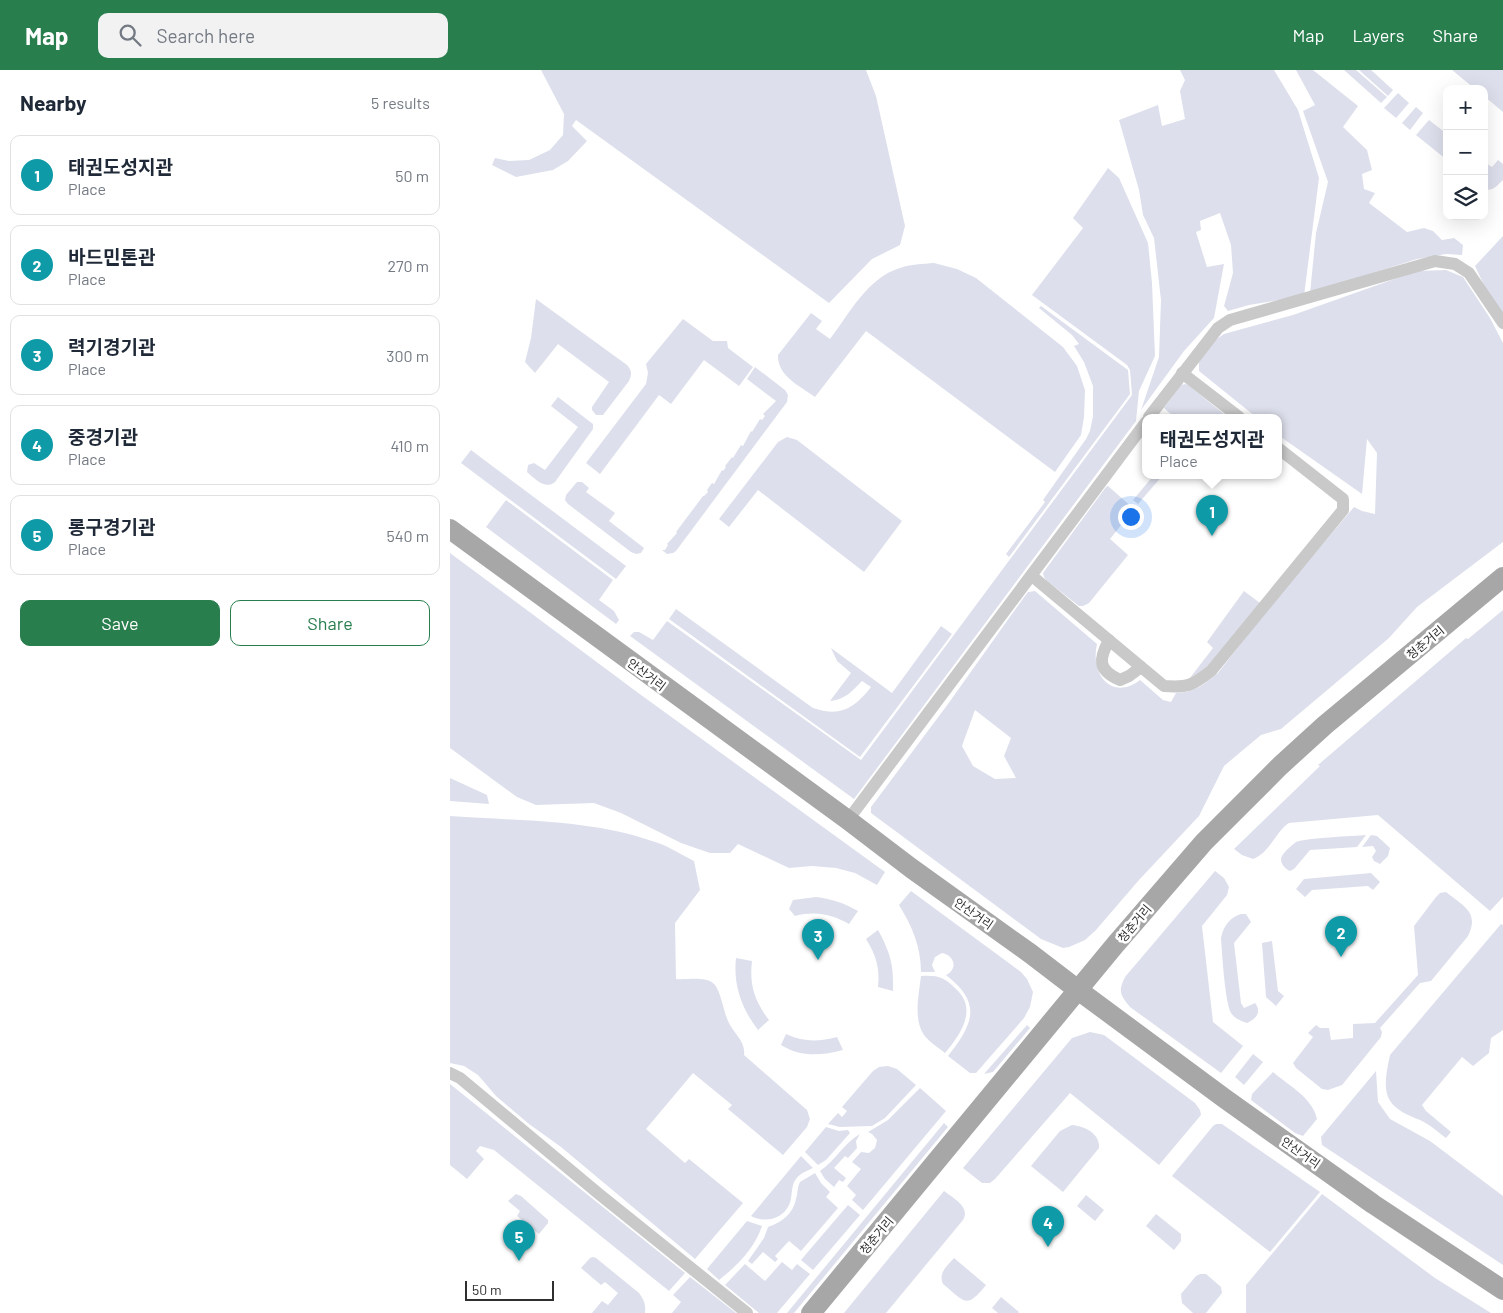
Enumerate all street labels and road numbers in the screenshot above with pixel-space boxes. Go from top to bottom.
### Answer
street label: 청춘거리 [1404,622,1446,662]
street label: 안산거리 [625,655,669,693]
street label: 안산거리 [952,895,996,931]
street label: 청춘거리 [1114,902,1154,944]
street label: 안산거리 [1279,1134,1323,1170]
street label: 청춘거리 [856,1214,896,1256]

